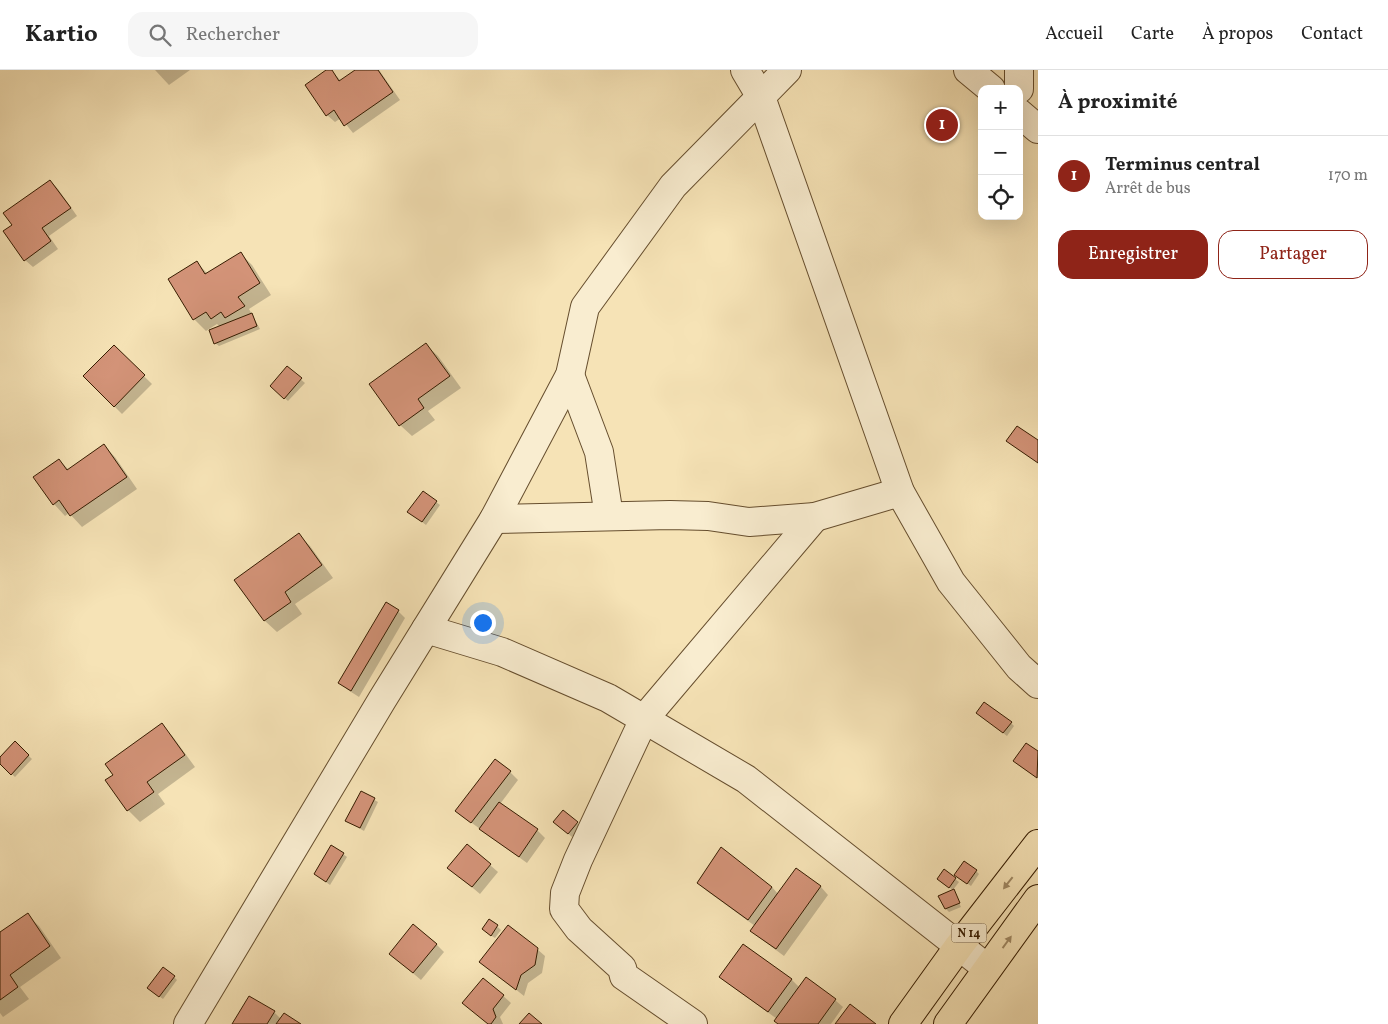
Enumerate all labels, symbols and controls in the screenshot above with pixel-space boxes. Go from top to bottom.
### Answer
search box [128,12,478,57]
text: Kartio [25,18,98,52]
icon: search [146,21,174,49]
text: Rechercher [186,22,280,48]
text: Accueil [1045,22,1103,47]
text: Carte [1131,22,1174,47]
text: À propos [1202,22,1273,47]
text: Contact [1301,22,1363,47]
map controls [978,85,1023,220]
button: + [978,85,1023,130]
text: À proximité [1058,88,1177,117]
pin: 1 [926,106,958,144]
button: − [978,130,1023,175]
text: Terminus central [1105,152,1260,178]
text: 1 [1071,165,1077,187]
text: 170 m [1328,165,1368,187]
button: locate [978,175,1023,220]
text: Arrêt de bus [1105,178,1191,200]
button: Enregistrer [1058,230,1208,279]
button: Partager [1218,230,1368,279]
your location [470,610,496,636]
one-way arrow [1003,876,1014,889]
road number: N 14 [952,924,986,942]
one-way arrow [1002,935,1012,949]

